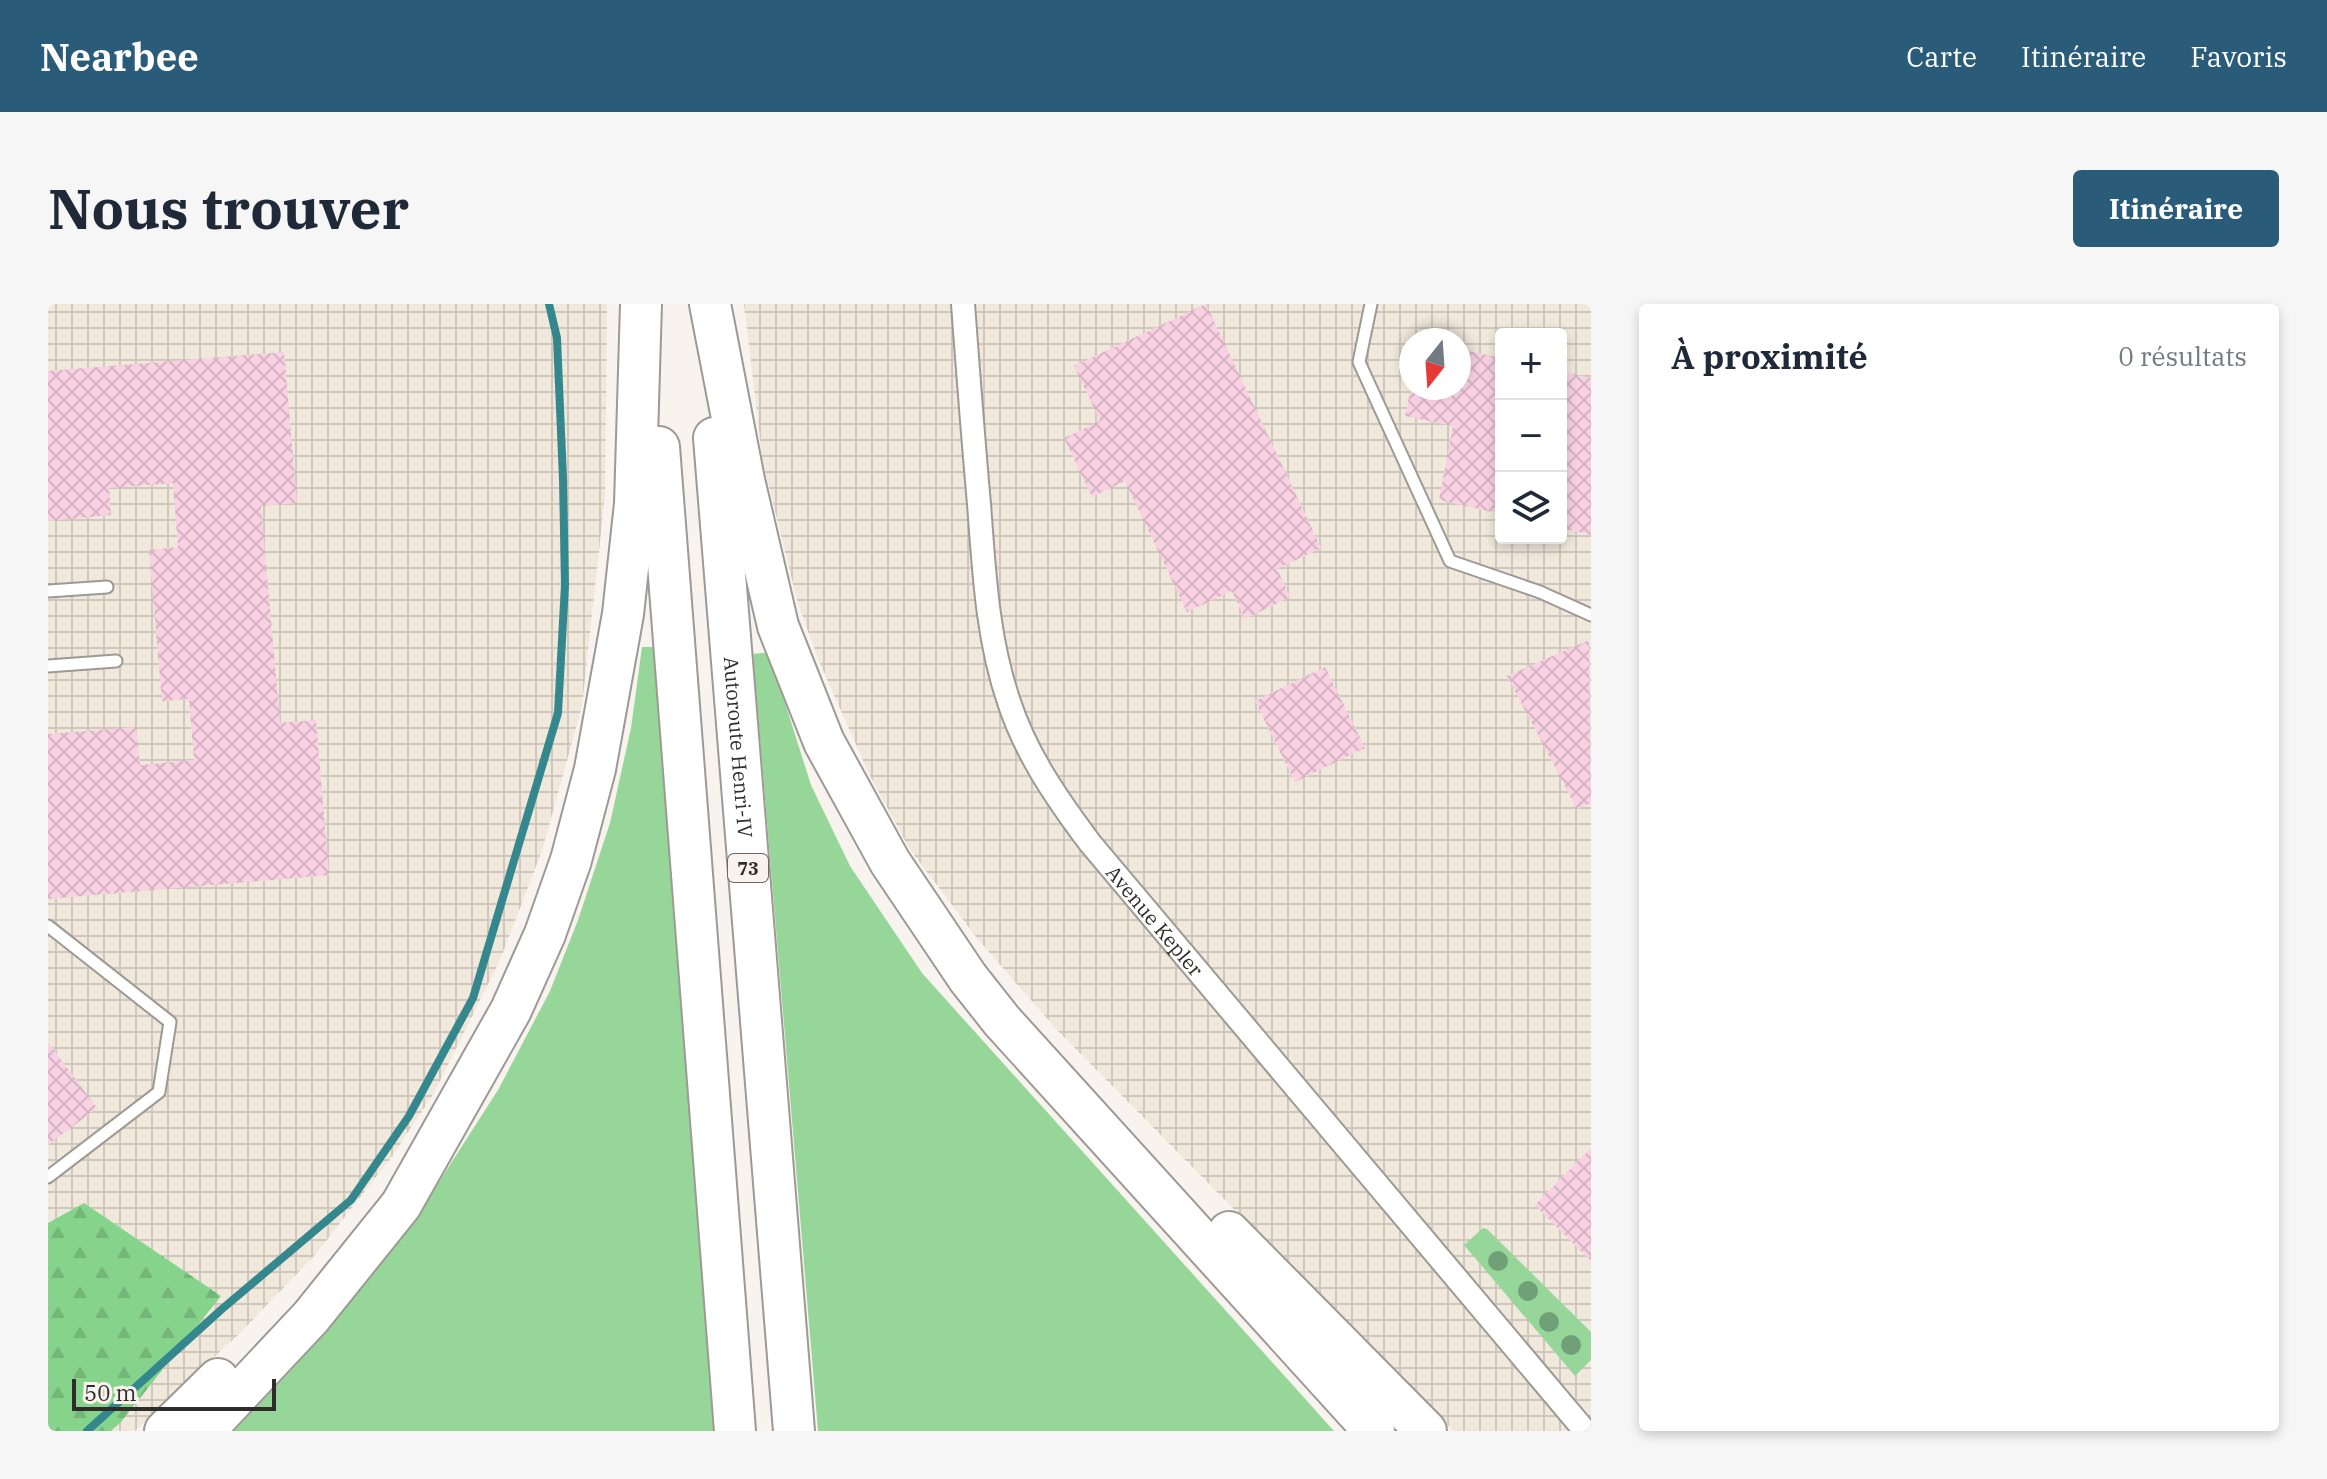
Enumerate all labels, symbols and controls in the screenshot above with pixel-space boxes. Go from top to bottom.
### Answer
text: Nearbee [40,32,199,81]
text: Carte [1906,38,1977,75]
text: Itinéraire [2021,38,2146,75]
text: Favoris [2190,38,2287,75]
button: Itinéraire [2073,170,2279,247]
text: Nous trouver [48,172,409,244]
north arrow [1399,328,1471,400]
map controls [1495,328,1567,544]
button: + [1495,328,1567,400]
text: À proximité [1671,334,1868,378]
text: 0 résultats [2118,339,2247,373]
button: − [1495,400,1567,472]
button: layers [1495,472,1567,544]
street label: Autoroute Henri-IV [718,655,760,839]
road number: 73 [728,854,768,882]
street label: Avenue Kepler [1101,859,1210,982]
scale bar [72,1375,276,1411]
text: 50 m [84,1378,136,1407]

